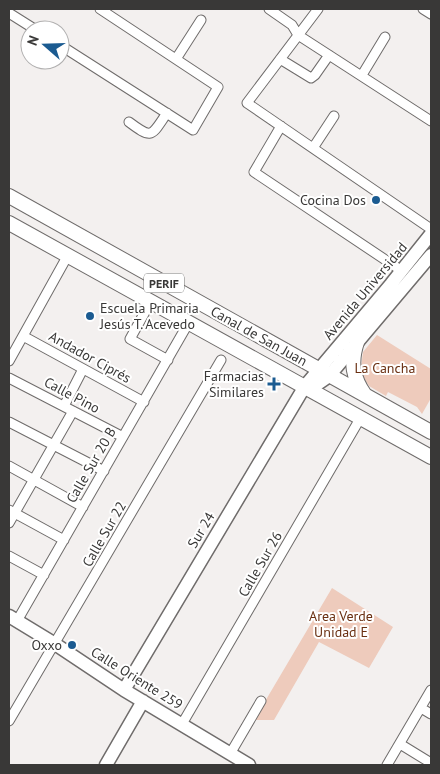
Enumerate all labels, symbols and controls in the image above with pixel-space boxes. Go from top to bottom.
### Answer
north arrow [20,20,70,70]
text: N [23,33,43,48]
place label: Cocina Dos [300,191,366,209]
marker: Cocina Dos [370,194,382,206]
street label: Avenida Universidad [319,239,411,343]
road number: PERIF [144,274,184,292]
place label: Escuela Primaria Jesús T. Acevedo [99,299,199,333]
street label: Canal de San Juan [208,302,310,370]
marker: Escuela Primaria Jesús T. Acevedo [84,310,96,322]
street label: Andador Ciprés [46,327,134,387]
park label: La Cancha [355,359,416,377]
place label: Farmacias Similares [204,367,264,401]
street label: Calle Pino [41,373,103,417]
marker: Farmacias Similares [268,378,280,390]
street label: Calle Sur 20 B [62,424,120,506]
street label: Calle Sur 22 [78,498,130,570]
street label: Sur 24 [183,508,219,551]
street label: Calle Sur 26 [234,528,286,600]
park label: Area Verde Unidad E [309,607,373,641]
place label: Oxxo [31,636,62,654]
marker: Oxxo [66,639,78,651]
street label: Calle Oriente 259 [88,643,186,713]

